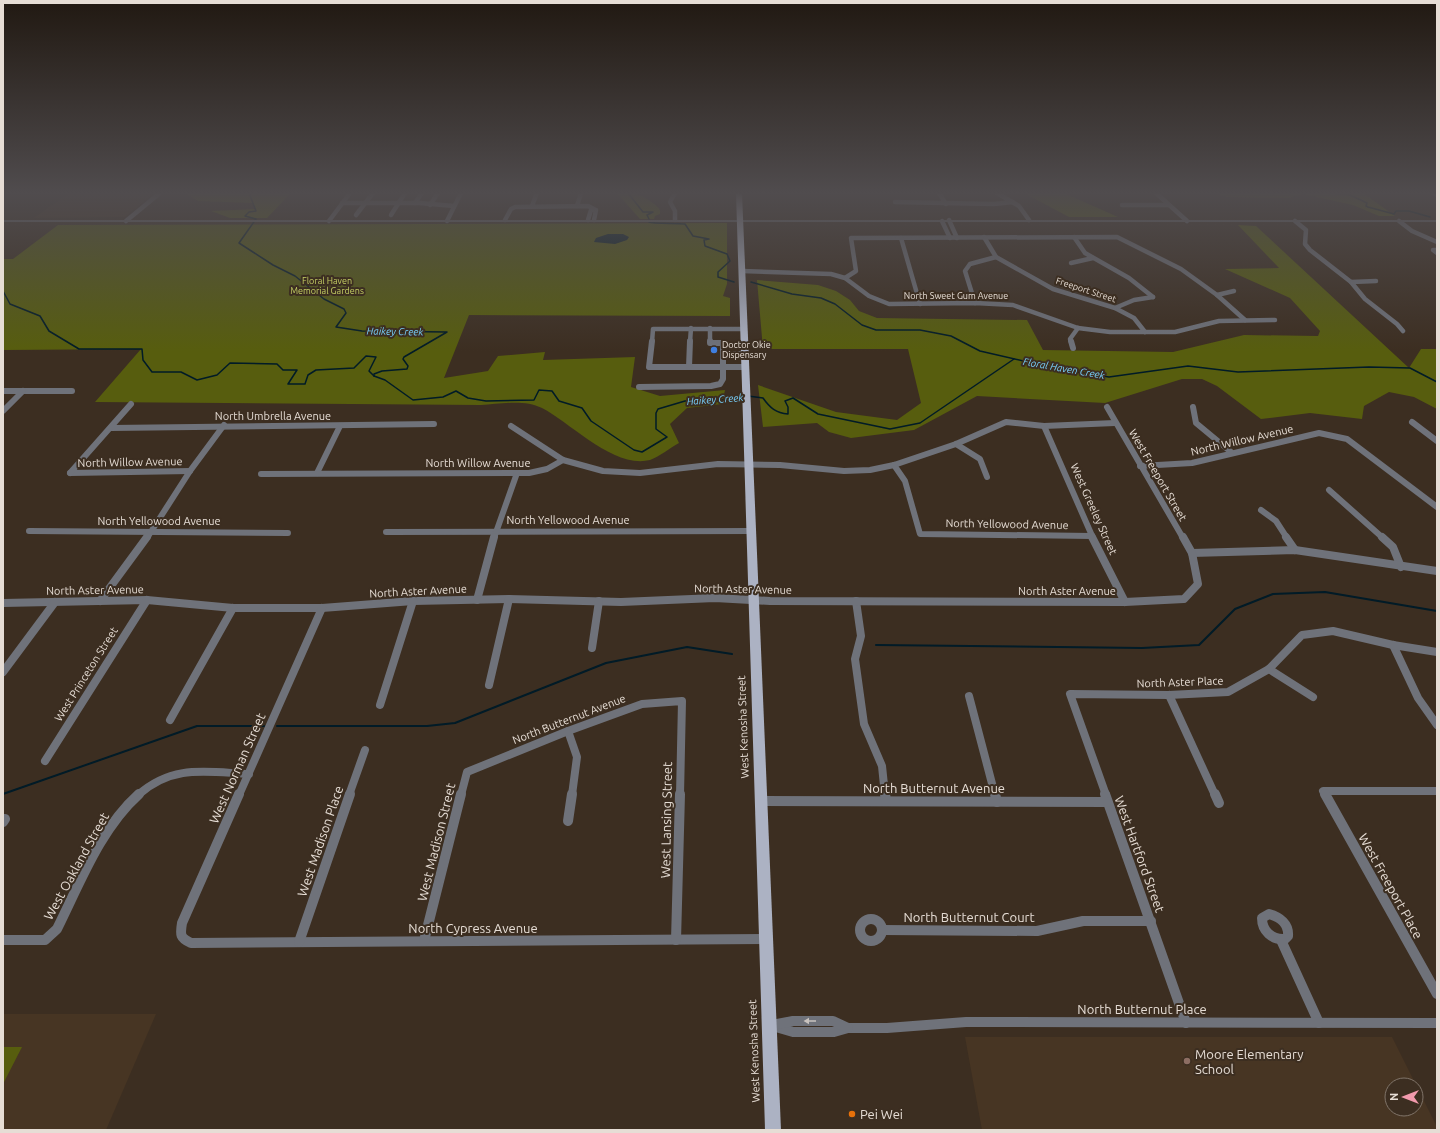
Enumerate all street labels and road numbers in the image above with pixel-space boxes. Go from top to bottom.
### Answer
street label: Freeport Street [1055,276,1118,305]
street label: North Sweet Gum Avenue [904,291,1008,301]
street label: North Umbrella Avenue [215,410,331,422]
street label: North Willow Avenue [1190,422,1294,458]
street label: West Freeport Street [1127,427,1190,524]
street label: North Willow Avenue [77,455,183,469]
street label: North Willow Avenue [426,457,530,469]
street label: West Greeley Street [1068,461,1120,557]
street label: North Yellowood Avenue [506,514,630,526]
street label: North Yellowood Avenue [97,515,221,527]
street label: North Yellowood Avenue [945,517,1069,531]
street label: North Aster Avenue [369,582,467,600]
street label: North Aster Avenue [694,582,792,596]
street label: North Aster Avenue [46,583,144,597]
street label: North Aster Avenue [1018,585,1116,597]
street label: West Princeton Street [52,624,120,723]
street label: North Aster Place [1136,674,1224,690]
street label: West Kenosha Street [735,675,751,779]
street label: North Butternut Avenue [511,692,627,746]
street label: West Norman Street [206,711,268,825]
street label: West Lansing Street [658,762,674,878]
street label: West Madison Street [415,781,457,903]
street label: North Butternut Avenue [863,781,1005,795]
street label: West Madison Place [294,784,346,898]
street label: West Hartford Street [1112,794,1168,914]
street label: West Oakland Street [41,810,111,922]
street label: West Freeport Place [1356,831,1426,941]
street label: North Butternut Court [903,910,1035,924]
street label: North Cypress Avenue [408,921,538,935]
street label: West Kenosha Street [746,999,762,1103]
street label: North Butternut Place [1077,1002,1207,1016]

